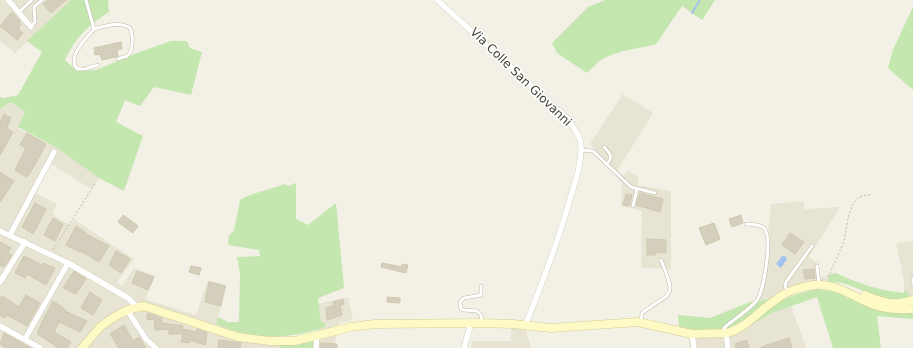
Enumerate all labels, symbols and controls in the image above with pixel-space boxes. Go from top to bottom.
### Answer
street label: Via Colle San Giovanni [467,25,575,129]

